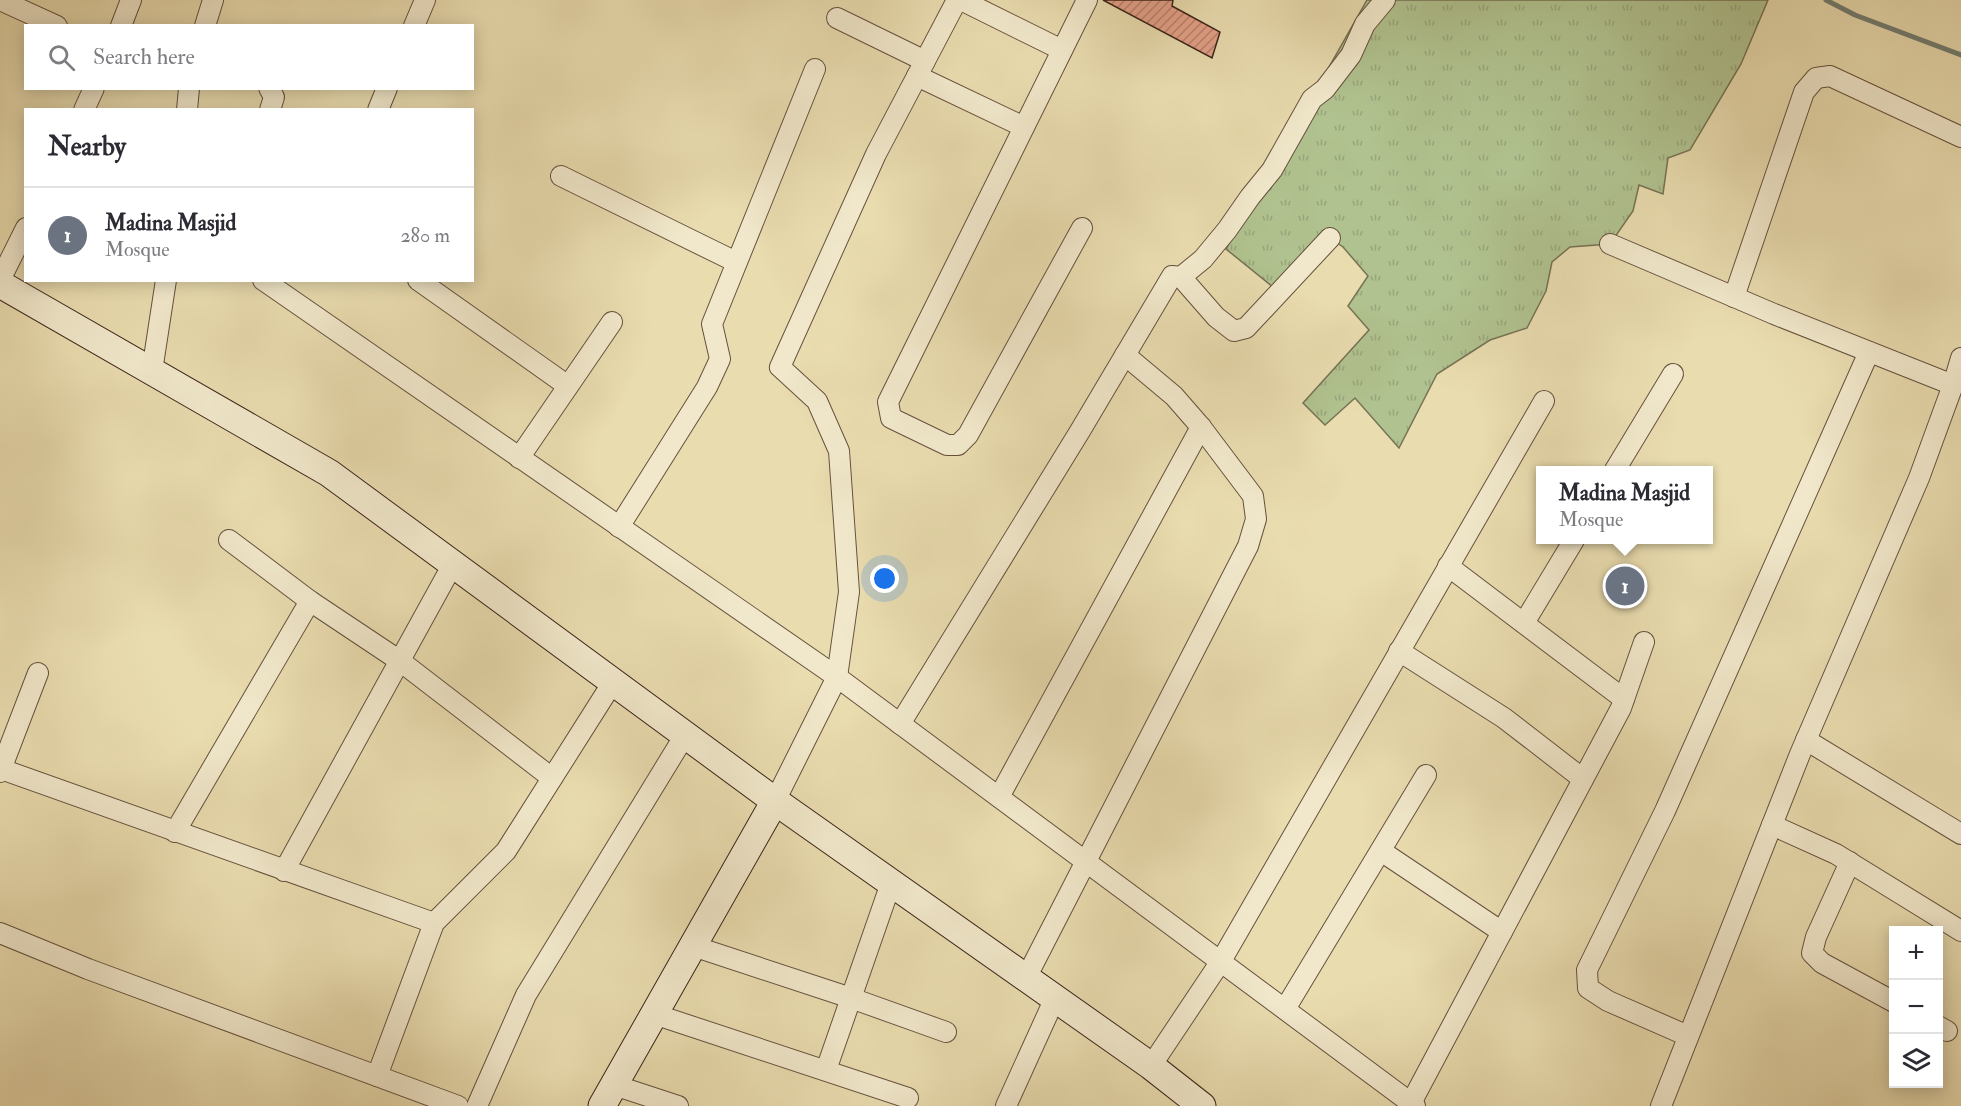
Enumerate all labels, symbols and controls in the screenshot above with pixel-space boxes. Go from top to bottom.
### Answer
search box [24,24,474,90]
icon: search [45,41,78,74]
text: Search here [93,43,195,71]
text: Nearby [48,131,126,163]
text: Madina Masjid [105,209,236,237]
text: 1 [64,223,71,248]
text: 280 m [400,223,450,248]
text: Mosque [105,237,170,262]
popup [1536,466,1713,544]
text: Madina Masjid [1559,479,1690,507]
text: Mosque [1559,507,1623,532]
your location [870,564,899,593]
pin: 1 [1606,564,1644,608]
map controls [1889,926,1943,1088]
button: + [1889,926,1943,980]
button: − [1889,980,1943,1034]
button: layers [1889,1034,1943,1088]

